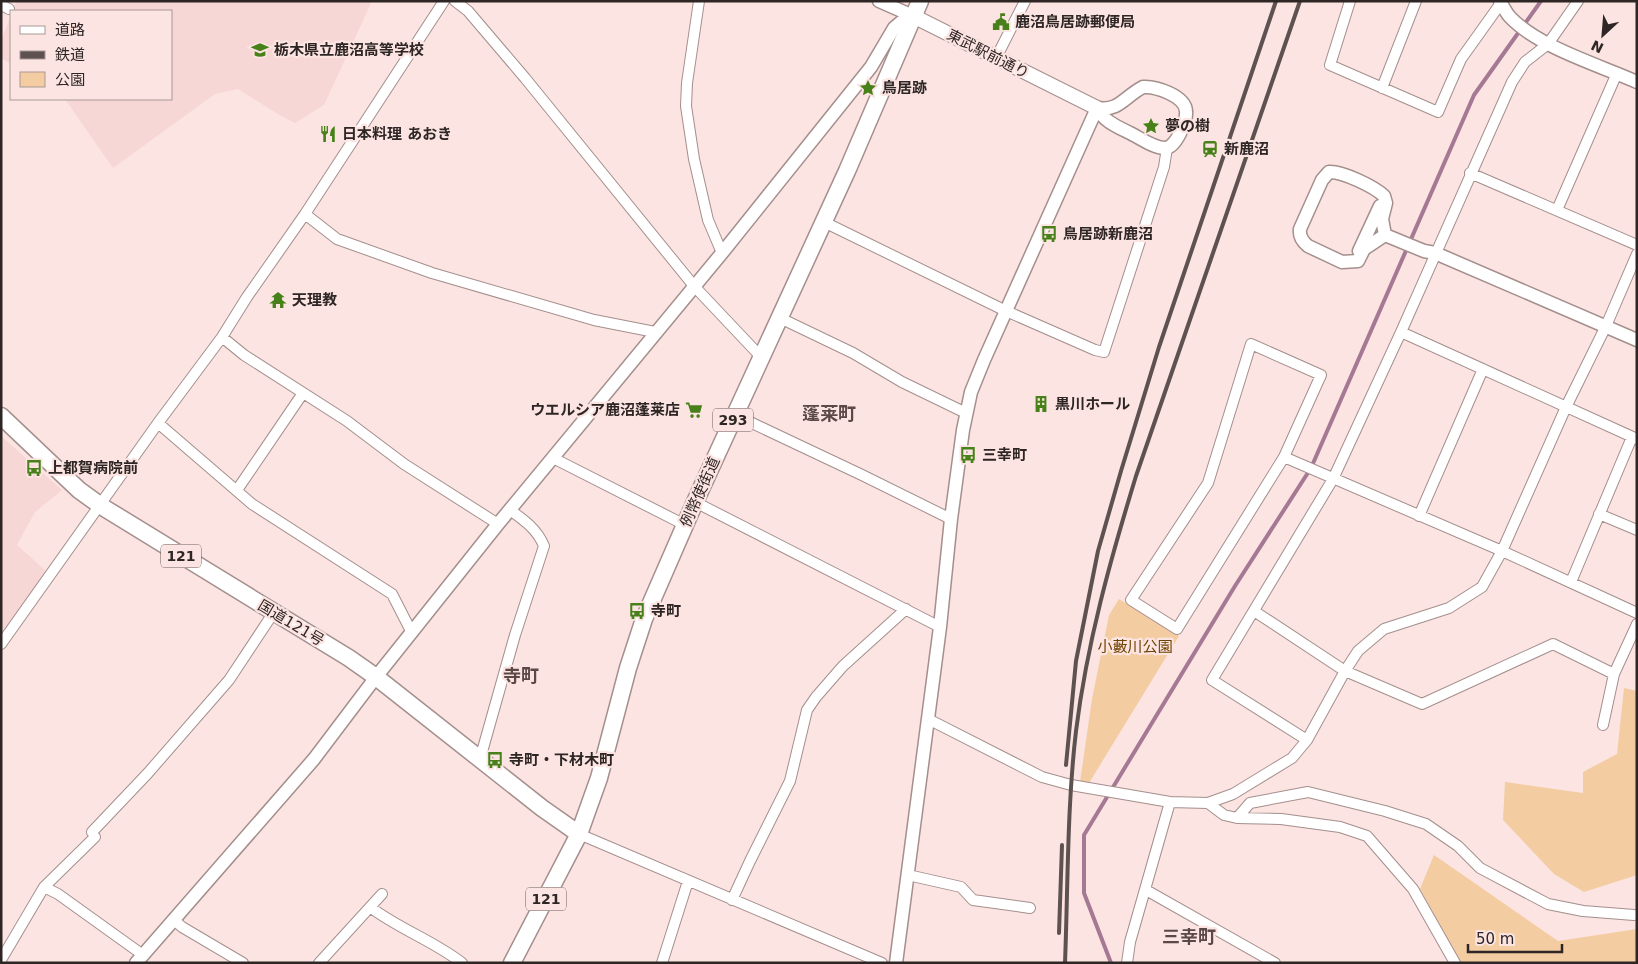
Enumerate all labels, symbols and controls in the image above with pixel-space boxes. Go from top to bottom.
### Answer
legend [10,10,172,100]
north arrow [1578,10,1628,60]
public building icon: 鹿沼鳥居跡郵便局 [991,12,1011,32]
place label: 鹿沼鳥居跡郵便局 [1015,13,1135,31]
text: 道路 [55,21,85,39]
street label: 東武駅前通り [944,26,1032,82]
text: N [1589,37,1606,56]
school or university icon: 栃木県立鹿沼高等学校 [250,40,270,60]
place label: 栃木県立鹿沼高等学校 [274,41,424,59]
text: 鉄道 [55,46,85,64]
text: 公園 [55,71,85,89]
place icon: 鳥居跡 [858,78,878,98]
place label: 鳥居跡 [882,79,927,97]
place icon: 夢の樹 [1141,116,1161,136]
place label: 夢の樹 [1165,117,1210,135]
restaurant icon: 日本料理 あおき [318,124,338,144]
place label: 日本料理 あおき [342,125,452,143]
station icon: 新鹿沼 [1200,139,1220,159]
place label: 新鹿沼 [1224,140,1269,158]
bus stop icon: 鳥居跡新鹿沼 [1039,224,1059,244]
place label: 鳥居跡新鹿沼 [1063,225,1153,243]
temple icon: 天理教 [268,290,288,310]
place label: 天理教 [292,291,337,309]
building icon: 黒川ホール [1031,394,1051,414]
place label: 黒川ホール [1055,395,1130,413]
supermarket icon: ウエルシア鹿沼蓬莱店 [684,400,704,420]
place label: ウエルシア鹿沼蓬莱店 [530,401,680,419]
district label: 蓬莱町 [802,403,856,424]
road number: 293 [713,408,753,432]
bus stop icon: 三幸町 [958,445,978,465]
place label: 三幸町 [982,446,1027,464]
street label: 例幣使街道 [677,454,723,530]
bus stop icon: 上都賀病院前 [24,458,44,478]
place label: 上都賀病院前 [48,459,138,477]
road number: 121 [161,544,201,568]
street label: 国道121号 [255,596,327,650]
bus stop icon: 寺町 [627,601,647,621]
place label: 寺町 [651,602,681,620]
park label: 小藪川公園 [1097,638,1173,656]
district label: 寺町 [503,665,539,686]
bus stop icon: 寺町・下材木町 [485,750,505,770]
place label: 寺町・下材木町 [509,751,614,769]
road number: 121 [526,888,566,911]
scale bar [1468,922,1562,954]
district label: 三幸町 [1162,926,1216,947]
text: 50 m [1476,930,1514,948]

